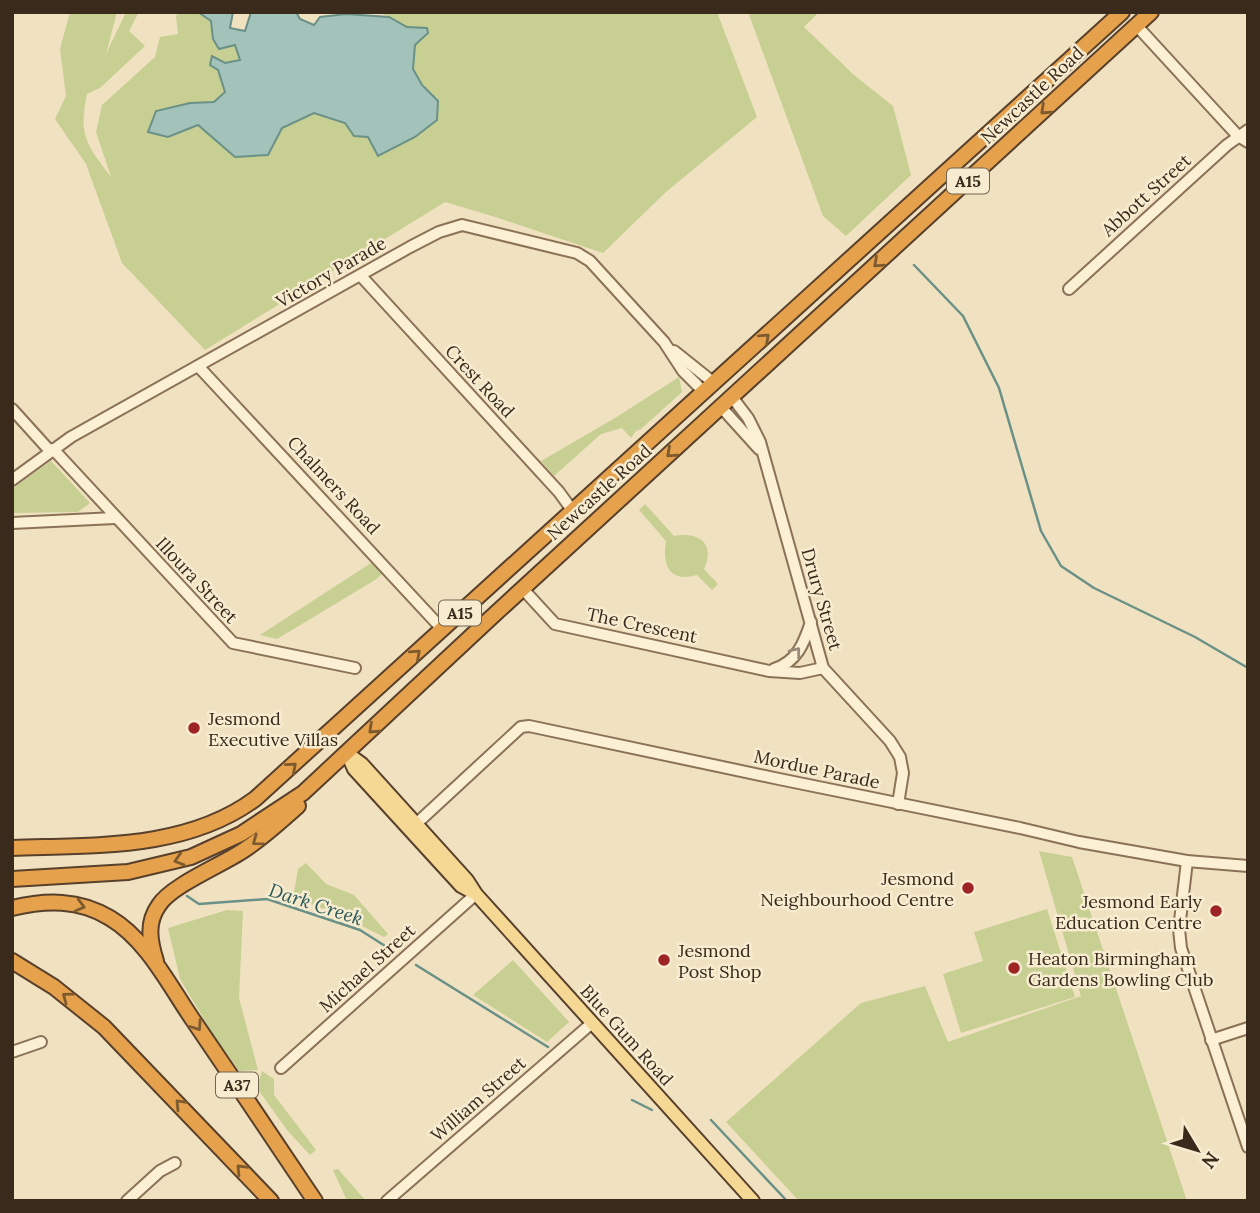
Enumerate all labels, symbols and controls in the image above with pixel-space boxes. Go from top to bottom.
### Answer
street label: Newcastle Road [976,41,1089,149]
one-way arrow [1040,101,1053,114]
street label: Abbott Street [1096,149,1196,242]
road number: A15 [947,168,989,194]
street label: Victory Parade [271,231,390,313]
one-way arrow [873,255,886,268]
one-way arrow [757,334,770,346]
street label: Crest Road [440,340,520,423]
street label: Chalmers Road [283,431,386,539]
street label: Newcastle Road [542,439,656,545]
one-way arrow [666,445,679,457]
street label: Illoura Street [151,532,243,628]
street label: Drury Street [796,545,848,653]
road number: A15 [439,600,481,626]
street label: The Crescent [585,602,699,648]
one-way arrow [788,648,801,660]
one-way arrow [408,649,421,662]
place label: Jesmond Executive Villas [207,707,338,751]
marker: Jesmond Executive Villas [186,720,202,736]
one-way arrow [368,721,381,733]
street label: Mordue Parade [752,744,882,794]
one-way arrow [284,762,297,775]
one-way arrow [252,833,265,845]
one-way arrow [173,852,185,867]
place label: Jesmond Neighbourhood Centre [760,867,954,911]
water label: Dark Creek [266,878,366,930]
marker: Jesmond Neighbourhood Centre [960,880,976,896]
place label: Jesmond Early Education Centre [1055,890,1202,934]
one-way arrow [73,898,85,912]
marker: Jesmond Early Education Centre [1208,903,1224,919]
street label: Michael Street [314,919,420,1017]
place label: Jesmond Post Shop [677,939,762,983]
place label: Heaton Birmingham Gardens Bowling Club [1028,947,1213,991]
marker: Jesmond Post Shop [656,952,672,968]
marker: Heaton Birmingham Gardens Bowling Club [1006,960,1022,976]
street label: Blue Gum Road [576,980,679,1091]
one-way arrow [63,992,75,1005]
one-way arrow [189,1018,201,1031]
street label: William Street [426,1051,530,1147]
road number: A37 [216,1072,258,1098]
one-way arrow [175,1099,188,1112]
north arrow [1162,1115,1232,1185]
text: N [1196,1147,1224,1174]
one-way arrow [237,1164,250,1177]

